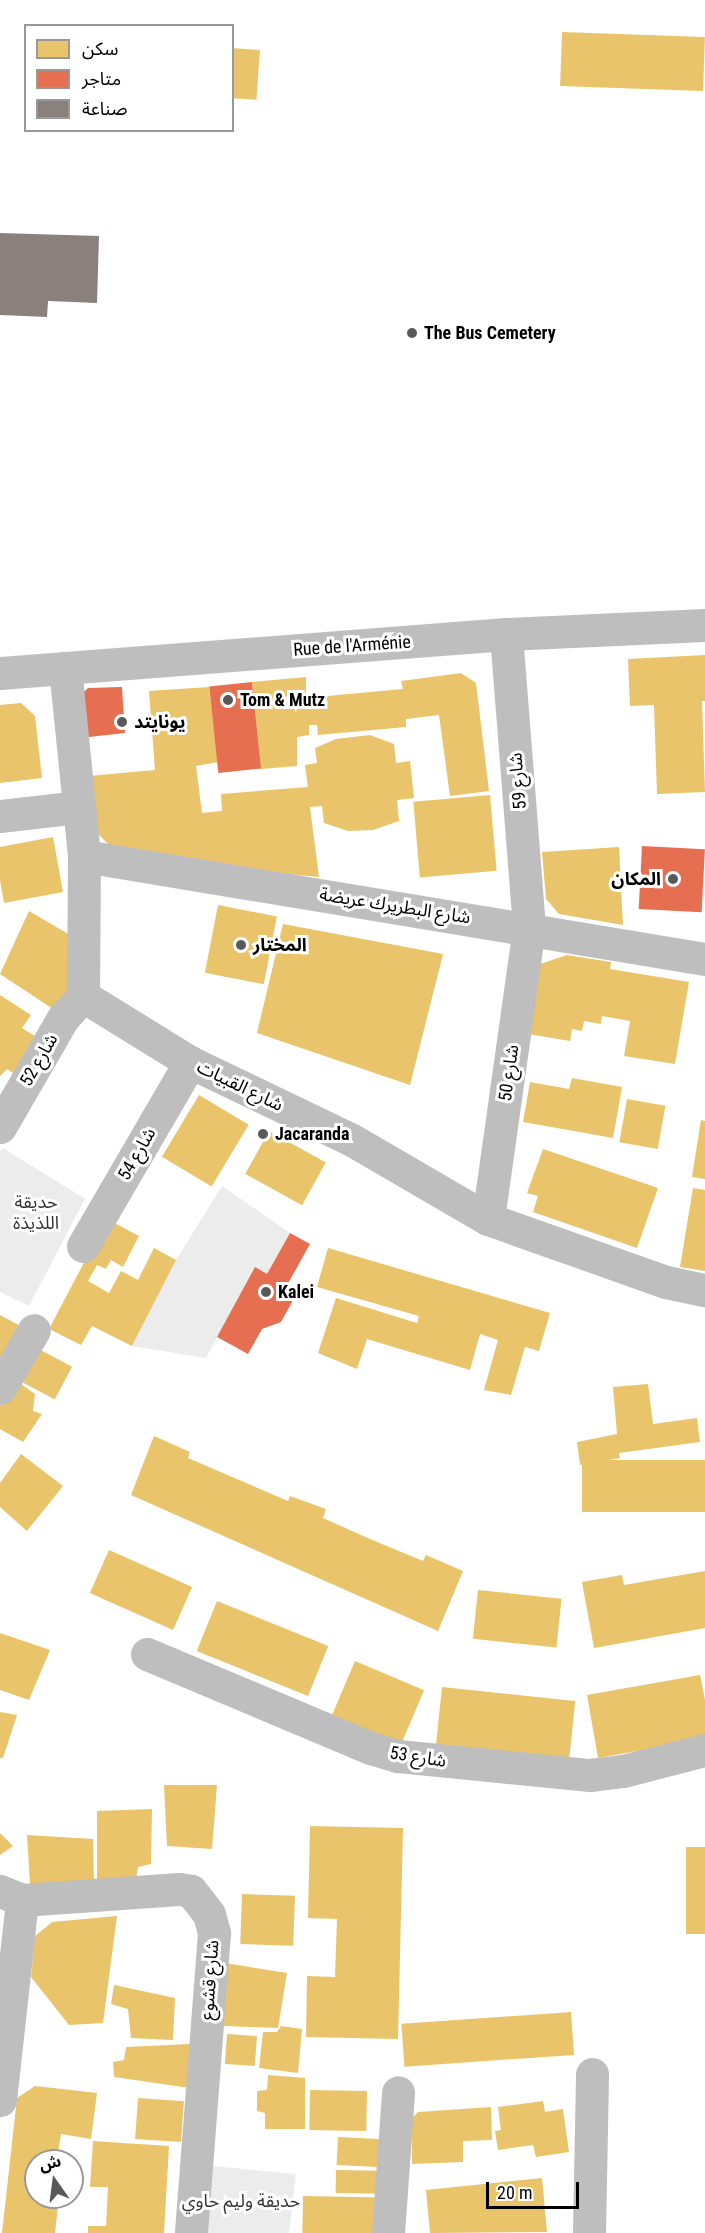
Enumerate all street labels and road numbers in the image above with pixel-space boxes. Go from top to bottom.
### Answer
street label: Rue de l'Arménie [293,631,411,661]
street label: شارع 59 [505,752,531,810]
street label: شارع البطريرك عريضة [318,883,472,929]
street label: شارع 52 [15,1030,63,1090]
street label: شارع 50 [494,1043,524,1103]
street label: شارع القبيات [193,1056,287,1116]
street label: شارع 54 [113,1124,161,1184]
street label: شارع 53 [388,1742,448,1772]
street label: شارع قشوع [196,1939,224,2021]

